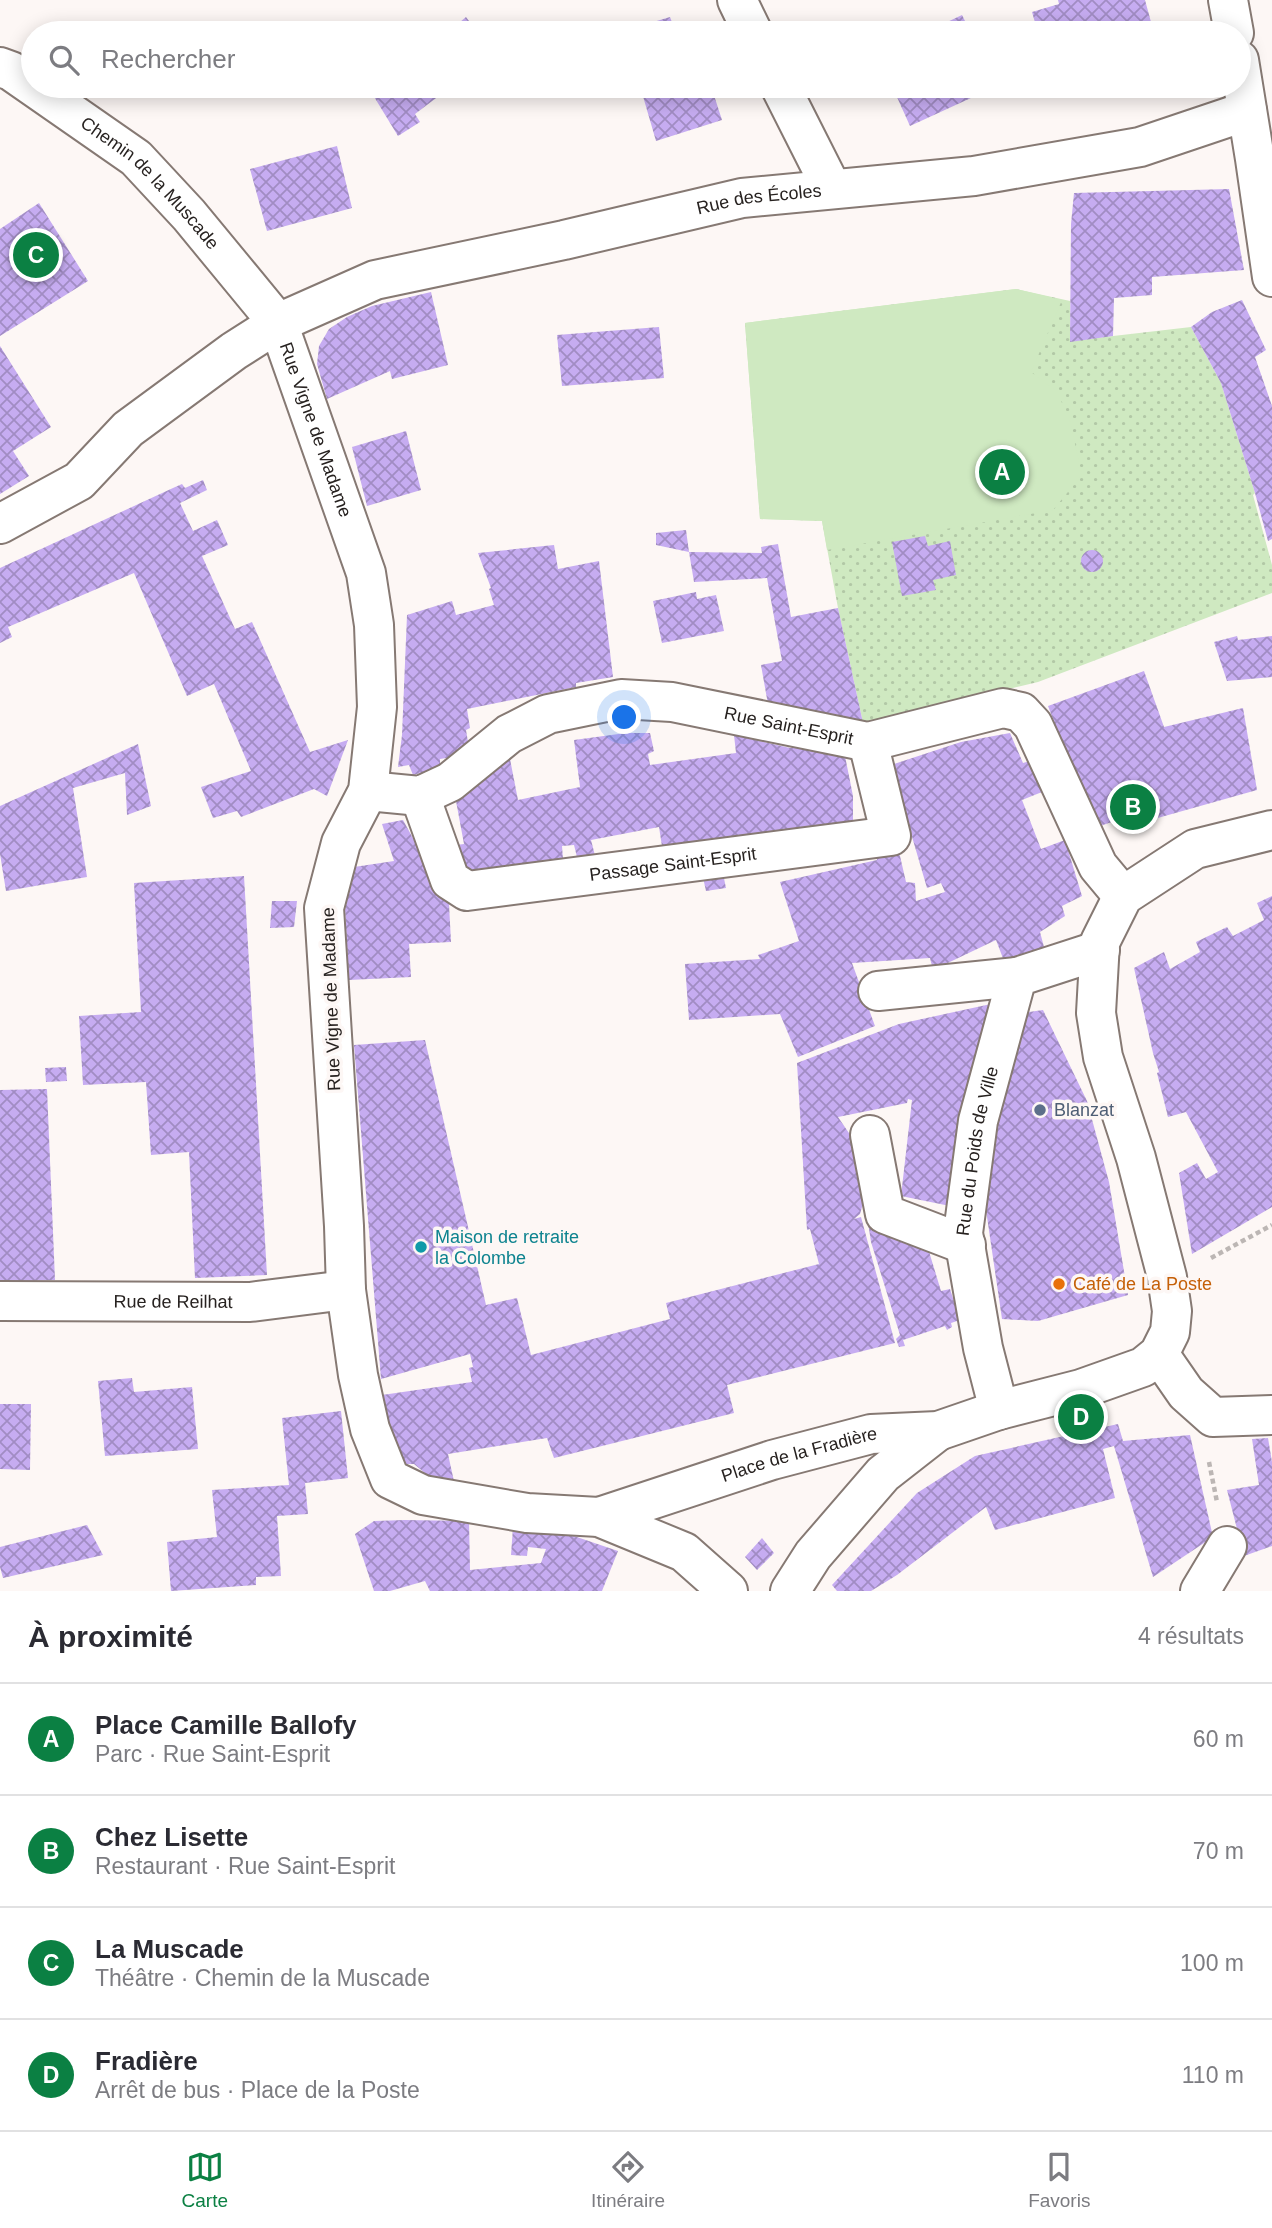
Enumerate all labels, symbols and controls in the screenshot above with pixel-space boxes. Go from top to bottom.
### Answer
search box [21,21,1251,98]
icon: search [45,41,83,79]
text: Rechercher [101,44,235,74]
street label: Chemin de la Muscade [77,113,223,253]
street label: Rue des Écoles [695,181,822,218]
pin: C [13,229,59,281]
street label: Rue Vigne de Madame [276,340,356,520]
pin: A [979,446,1025,498]
your location [607,700,641,734]
street label: Rue Saint-Esprit [722,703,855,749]
pin: B [1110,781,1156,833]
street label: Passage Saint-Esprit [588,844,758,885]
street label: Rue Vigne de Madame [318,907,344,1091]
street label: Rue du Poids de Ville [953,1064,1002,1237]
place label: Blanzat [1054,1100,1114,1120]
marker: Blanzat [1032,1102,1048,1118]
place label: Maison de retraite la Colombe [435,1227,579,1268]
marker: Maison de retraite la Colombe [413,1239,429,1255]
place label: Café de La Poste [1073,1274,1212,1294]
marker: Café de La Poste [1051,1276,1067,1292]
street label: Rue de Reilhat [113,1291,233,1312]
pin: D [1058,1391,1104,1443]
street label: Place de la Fradière [719,1424,878,1486]
text: À proximité [28,1620,193,1653]
text: 4 résultats [1138,1623,1244,1649]
text: Place Camille Ballofy [95,1710,357,1740]
text: A [43,1726,59,1752]
text: 60 m [1193,1726,1244,1752]
text: Parc · Rue Saint-Esprit [95,1741,330,1767]
text: Chez Lisette [95,1822,248,1852]
text: B [43,1838,59,1864]
text: 70 m [1193,1838,1244,1864]
text: Restaurant · Rue Saint-Esprit [95,1853,395,1879]
text: La Muscade [95,1934,244,1964]
text: C [43,1950,59,1976]
text: 100 m [1180,1950,1244,1976]
text: Théâtre · Chemin de la Muscade [95,1965,430,1991]
text: Fradière [95,2046,198,2076]
text: D [43,2062,59,2088]
text: 110 m [1182,2062,1244,2088]
text: Arrêt de bus · Place de la Poste [95,2077,420,2103]
tab: Carte [182,2148,228,2212]
tab: Itinéraire [591,2148,665,2212]
tab: Favoris [1028,2148,1090,2212]

